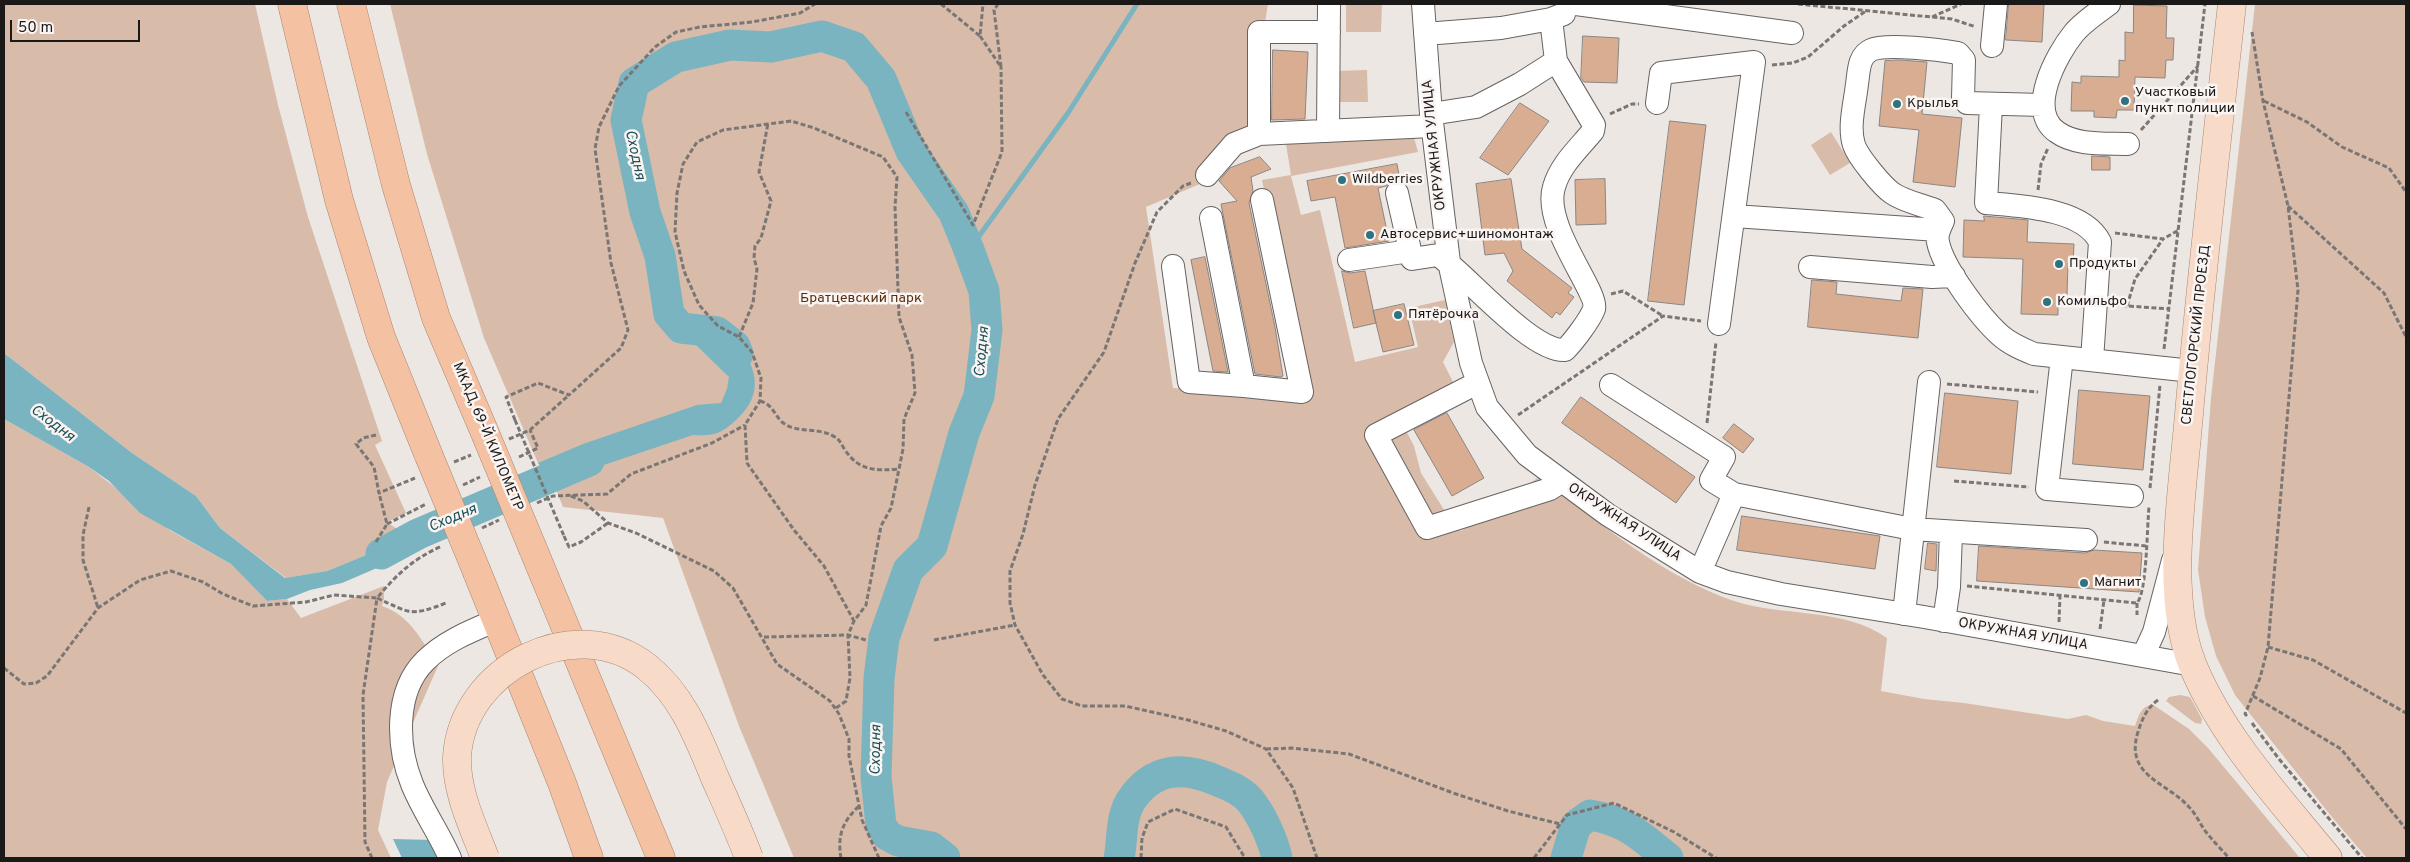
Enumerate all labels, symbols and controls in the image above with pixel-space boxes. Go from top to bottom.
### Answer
scale bar [12,10,142,42]
text: 50 m [18,19,53,38]
street label: ОКРУЖНАЯ УЛИЦА [1420,79,1450,211]
place label: Участковый пункт полиции [2135,85,2235,118]
marker: Участковый пункт полиции [2119,95,2131,107]
place label: Крылья [1907,96,1959,112]
marker: Крылья [1891,98,1903,110]
water label: Сходня [620,128,648,182]
place label: Wildberries [1352,172,1423,188]
marker: Wildberries [1336,174,1348,186]
place label: Автосервис+шиномонтаж [1380,227,1554,243]
marker: Автосервис+шиномонтаж [1364,229,1376,241]
street label: СВЕТЛОГОРСКИЙ ПРОЕЗД [2179,244,2215,426]
place label: Продукты [2069,256,2136,272]
marker: Продукты [2053,258,2065,270]
park label: Братцевский парк [800,291,922,307]
place label: Комильфо [2057,294,2127,310]
marker: Комильфо [2041,296,2053,308]
place label: Пятёрочка [1408,307,1479,323]
marker: Пятёрочка [1392,309,1404,321]
water label: Сходня [972,326,994,378]
street label: МКАД, 69-Й КИЛОМЕТР [448,360,526,514]
water label: Сходня [26,402,78,446]
street label: ОКРУЖНАЯ УЛИЦА [1564,480,1684,566]
water label: Сходня [426,501,480,537]
place label: Магнит [2094,575,2141,591]
marker: Магнит [2078,577,2090,589]
street label: ОКРУЖНАЯ УЛИЦА [1957,615,2089,655]
water label: Сходня [868,725,886,775]

